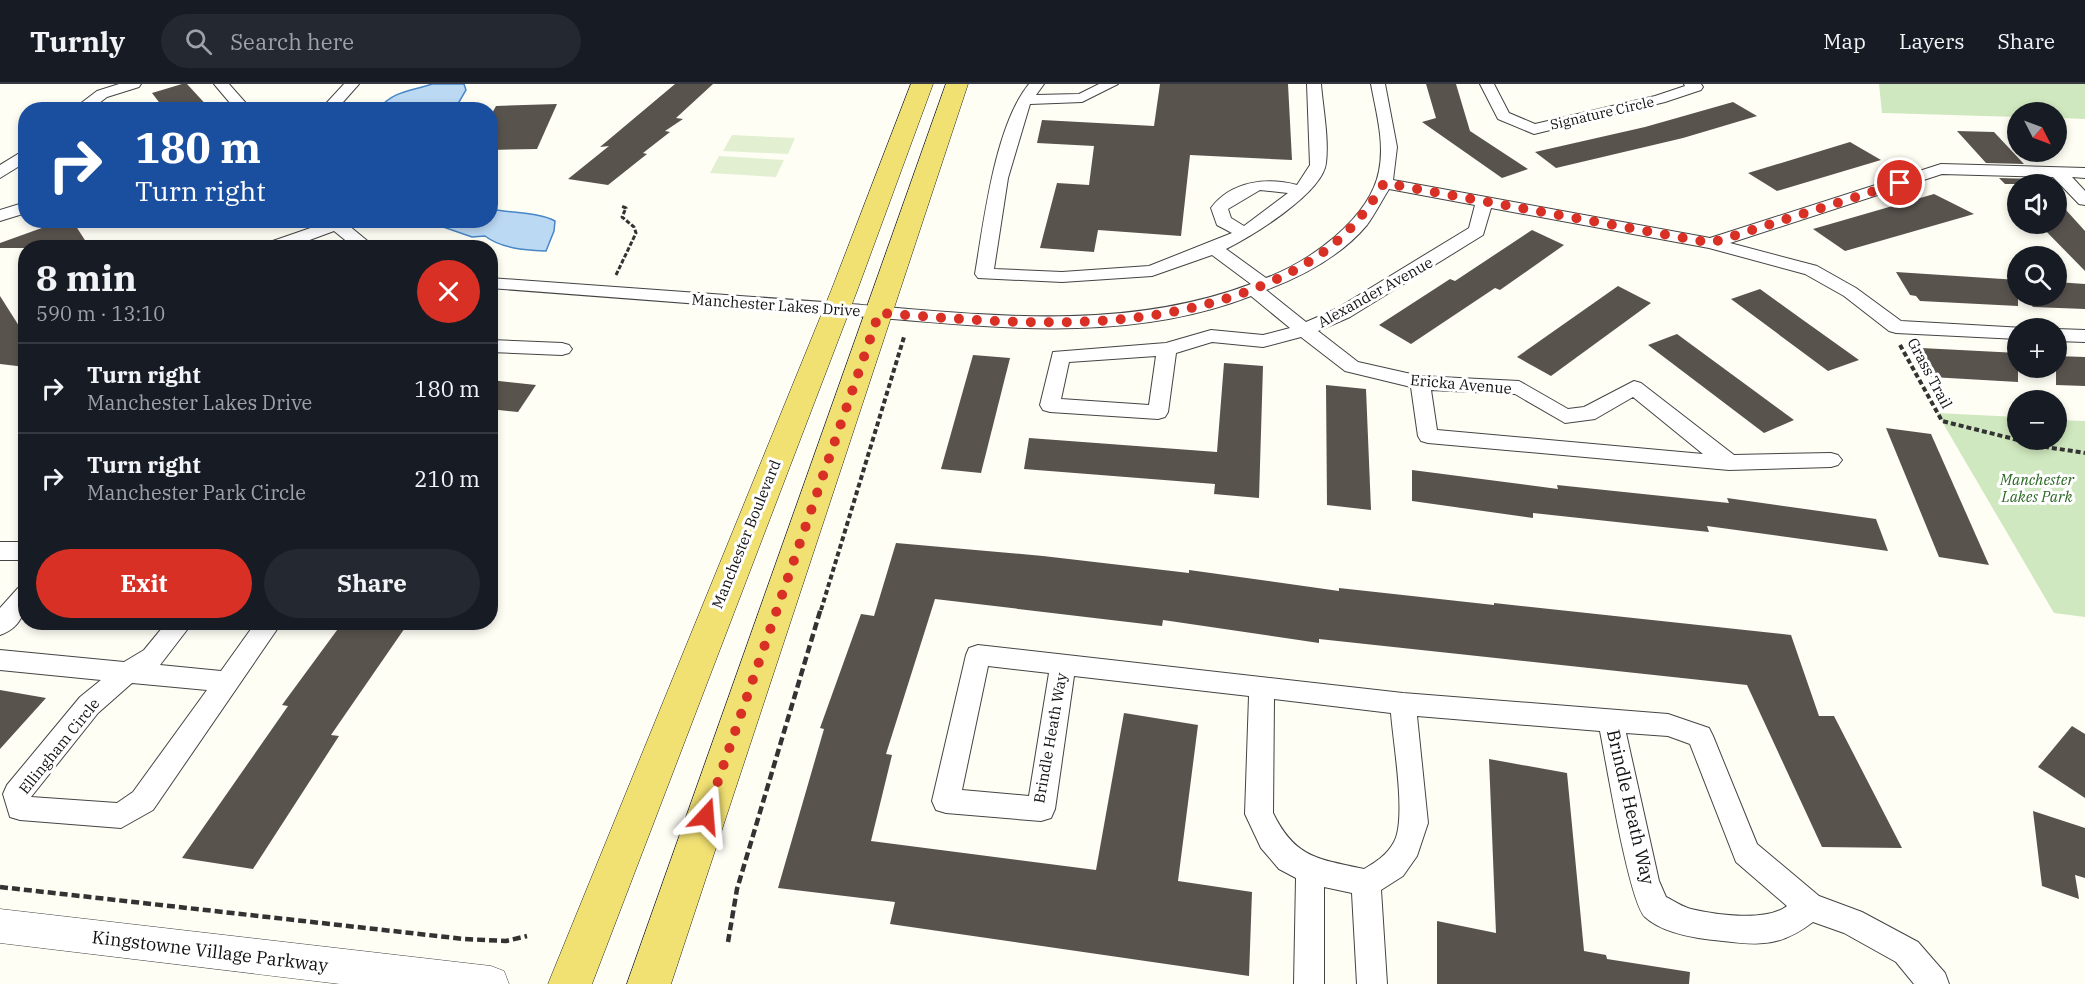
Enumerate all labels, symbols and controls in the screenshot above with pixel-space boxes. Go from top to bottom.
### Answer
search box [161,14,581,68]
text: Turnly [30,23,125,60]
icon: search [182,25,215,58]
text: Search here [230,27,354,56]
text: Map [1823,27,1866,55]
text: Layers [1899,27,1965,55]
text: Share [1998,27,2055,55]
street label: Signature Circle [1548,92,1656,134]
north arrow [2007,102,2067,162]
map controls [2007,102,2067,450]
text: 180 m [135,120,261,175]
icon: right [36,126,114,204]
pin [1874,157,1925,208]
icon: arrive [1883,166,1916,199]
text: Turn right [135,173,266,208]
button: sound [2007,174,2067,234]
button: search [2007,246,2067,306]
street label: Alexander Avenue [1314,252,1436,332]
text: 8 min [36,254,137,301]
button: close [417,260,480,323]
street label: Manchester Lakes Drive [691,290,861,320]
text: 590 m · 13:10 [36,300,165,327]
button: + [2007,318,2067,378]
street label: Grass Trail [1903,334,1957,412]
text: Turn right [87,360,201,389]
street label: Ericka Avenue [1409,370,1513,398]
icon: right [36,372,69,405]
text: 180 m [414,374,480,403]
text: Manchester Lakes Drive [87,389,312,416]
button: − [2007,390,2067,450]
text: Turn right [87,450,201,479]
street label: Manchester Boulevard [707,457,785,611]
icon: right [36,462,69,495]
text: 210 m [414,464,480,493]
park label: Manchester Lakes Park [1999,470,2074,506]
text: Manchester Park Circle [87,479,306,506]
button: Exit [36,549,252,618]
button: Share [264,549,480,618]
street label: Brindle Heath Way [1029,671,1071,805]
street label: Ellingham Circle [15,694,103,798]
street label: Brindle Heath Way [1602,727,1660,887]
position arrow [674,784,738,848]
street label: Kingstowne Village Parkway [91,925,330,977]

